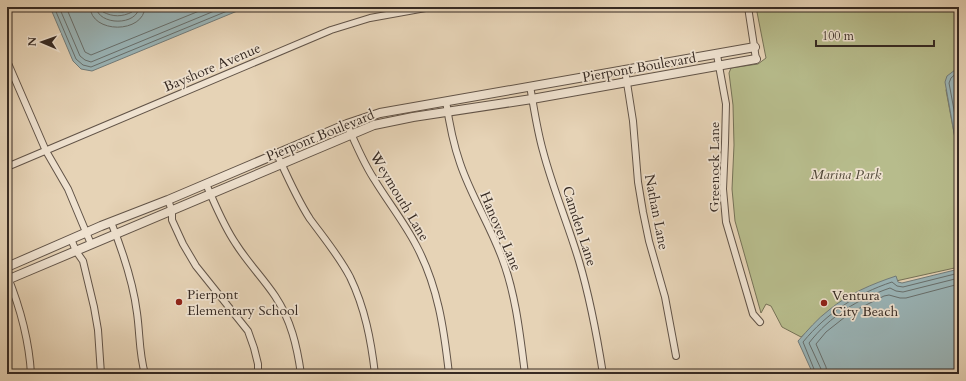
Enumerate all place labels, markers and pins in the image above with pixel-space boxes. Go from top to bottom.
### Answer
place label: Pierpont Elementary School [187,285,299,320]
place label: Ventura City Beach [832,286,899,321]
marker: Pierpont Elementary School [174,297,184,307]
marker: Ventura City Beach [819,298,829,308]

